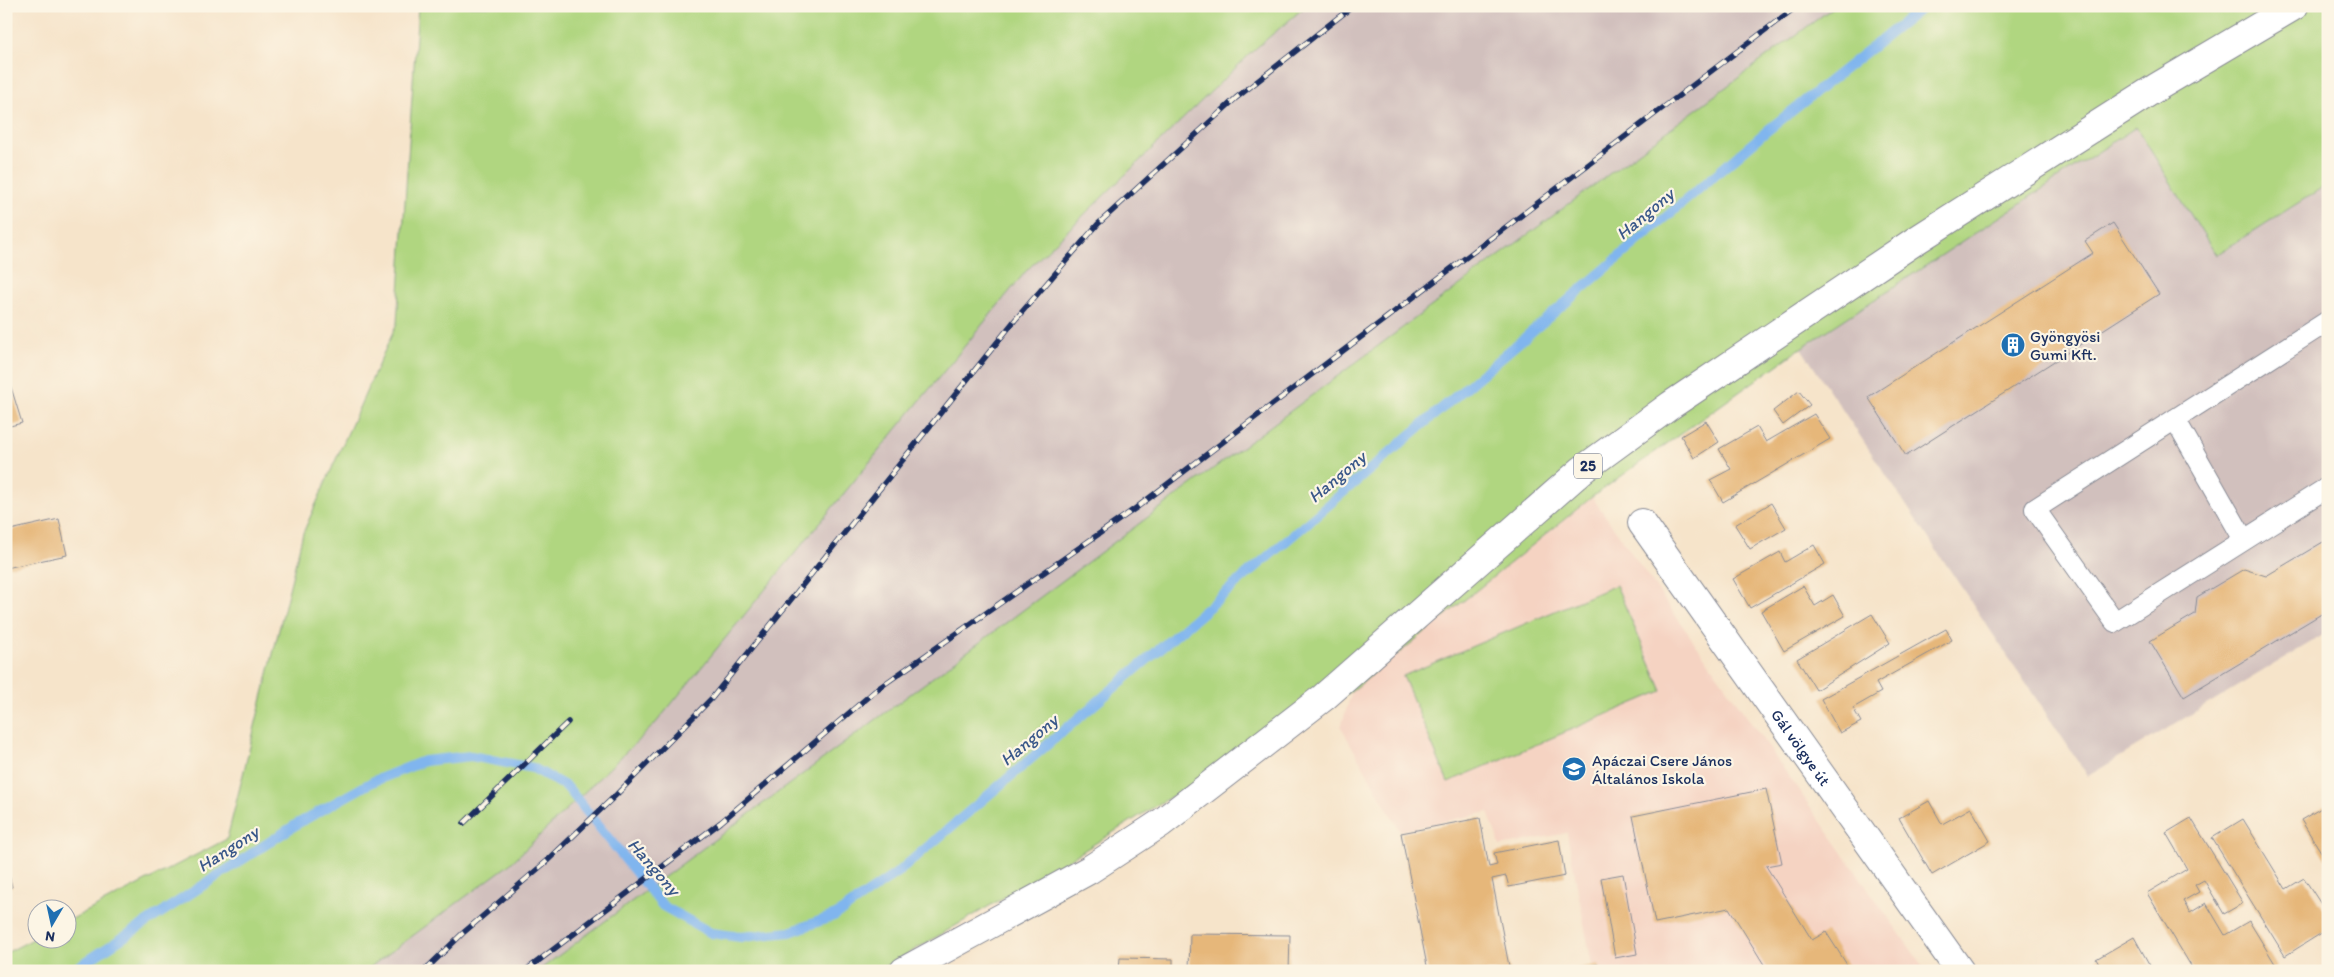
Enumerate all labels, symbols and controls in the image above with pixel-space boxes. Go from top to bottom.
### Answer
water label: Hangony [1612,182,1680,245]
place label: Gyöngyösi Gumi Kft. [2030,327,2100,364]
building icon: Gyöngyösi Gumi Kft. [2000,332,2026,358]
water label: Hangony [1304,445,1372,508]
road number: 25 [1574,454,1602,478]
street label: Gál völgye út [1767,706,1834,790]
water label: Hangony [996,708,1064,771]
place label: Apáczai Csere János Általános Iskola [1592,751,1732,788]
school or university icon: Apáczai Csere János Általános Iskola [1561,756,1587,782]
water label: Hangony [193,820,265,877]
water label: Hangony [623,834,687,902]
north arrow [28,900,78,950]
text: N [44,927,56,945]

